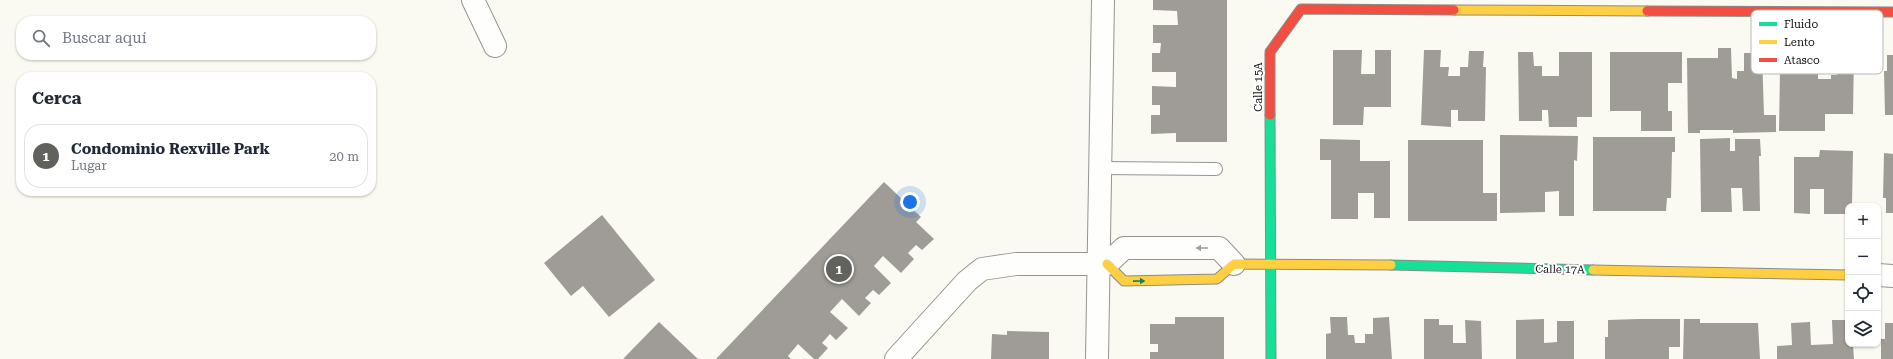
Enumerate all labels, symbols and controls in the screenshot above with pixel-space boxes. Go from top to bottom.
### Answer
legend [1751,10,1883,74]
search box [16,16,376,60]
text: Fluido [1784,18,1818,31]
icon: search [30,27,52,49]
text: Buscar aquí [62,29,146,47]
text: Lento [1784,36,1815,49]
text: Atasco [1784,54,1820,67]
street label: Calle 15A [1252,62,1265,112]
text: Cerca [32,88,82,108]
text: Condominio Rexville Park [71,140,270,158]
text: 1 [42,149,50,164]
text: 20 m [329,149,359,164]
text: Lugar [71,158,107,173]
your location [900,192,920,212]
map controls [1845,203,1881,347]
button: + [1845,203,1881,239]
button: − [1845,239,1881,275]
one-way arrow [1195,245,1208,251]
pin: 1 [826,254,852,284]
street label: Calle 17A [1535,263,1585,276]
button: locate [1845,275,1881,311]
one-way arrow [1133,278,1146,284]
button: layers [1845,311,1881,347]

